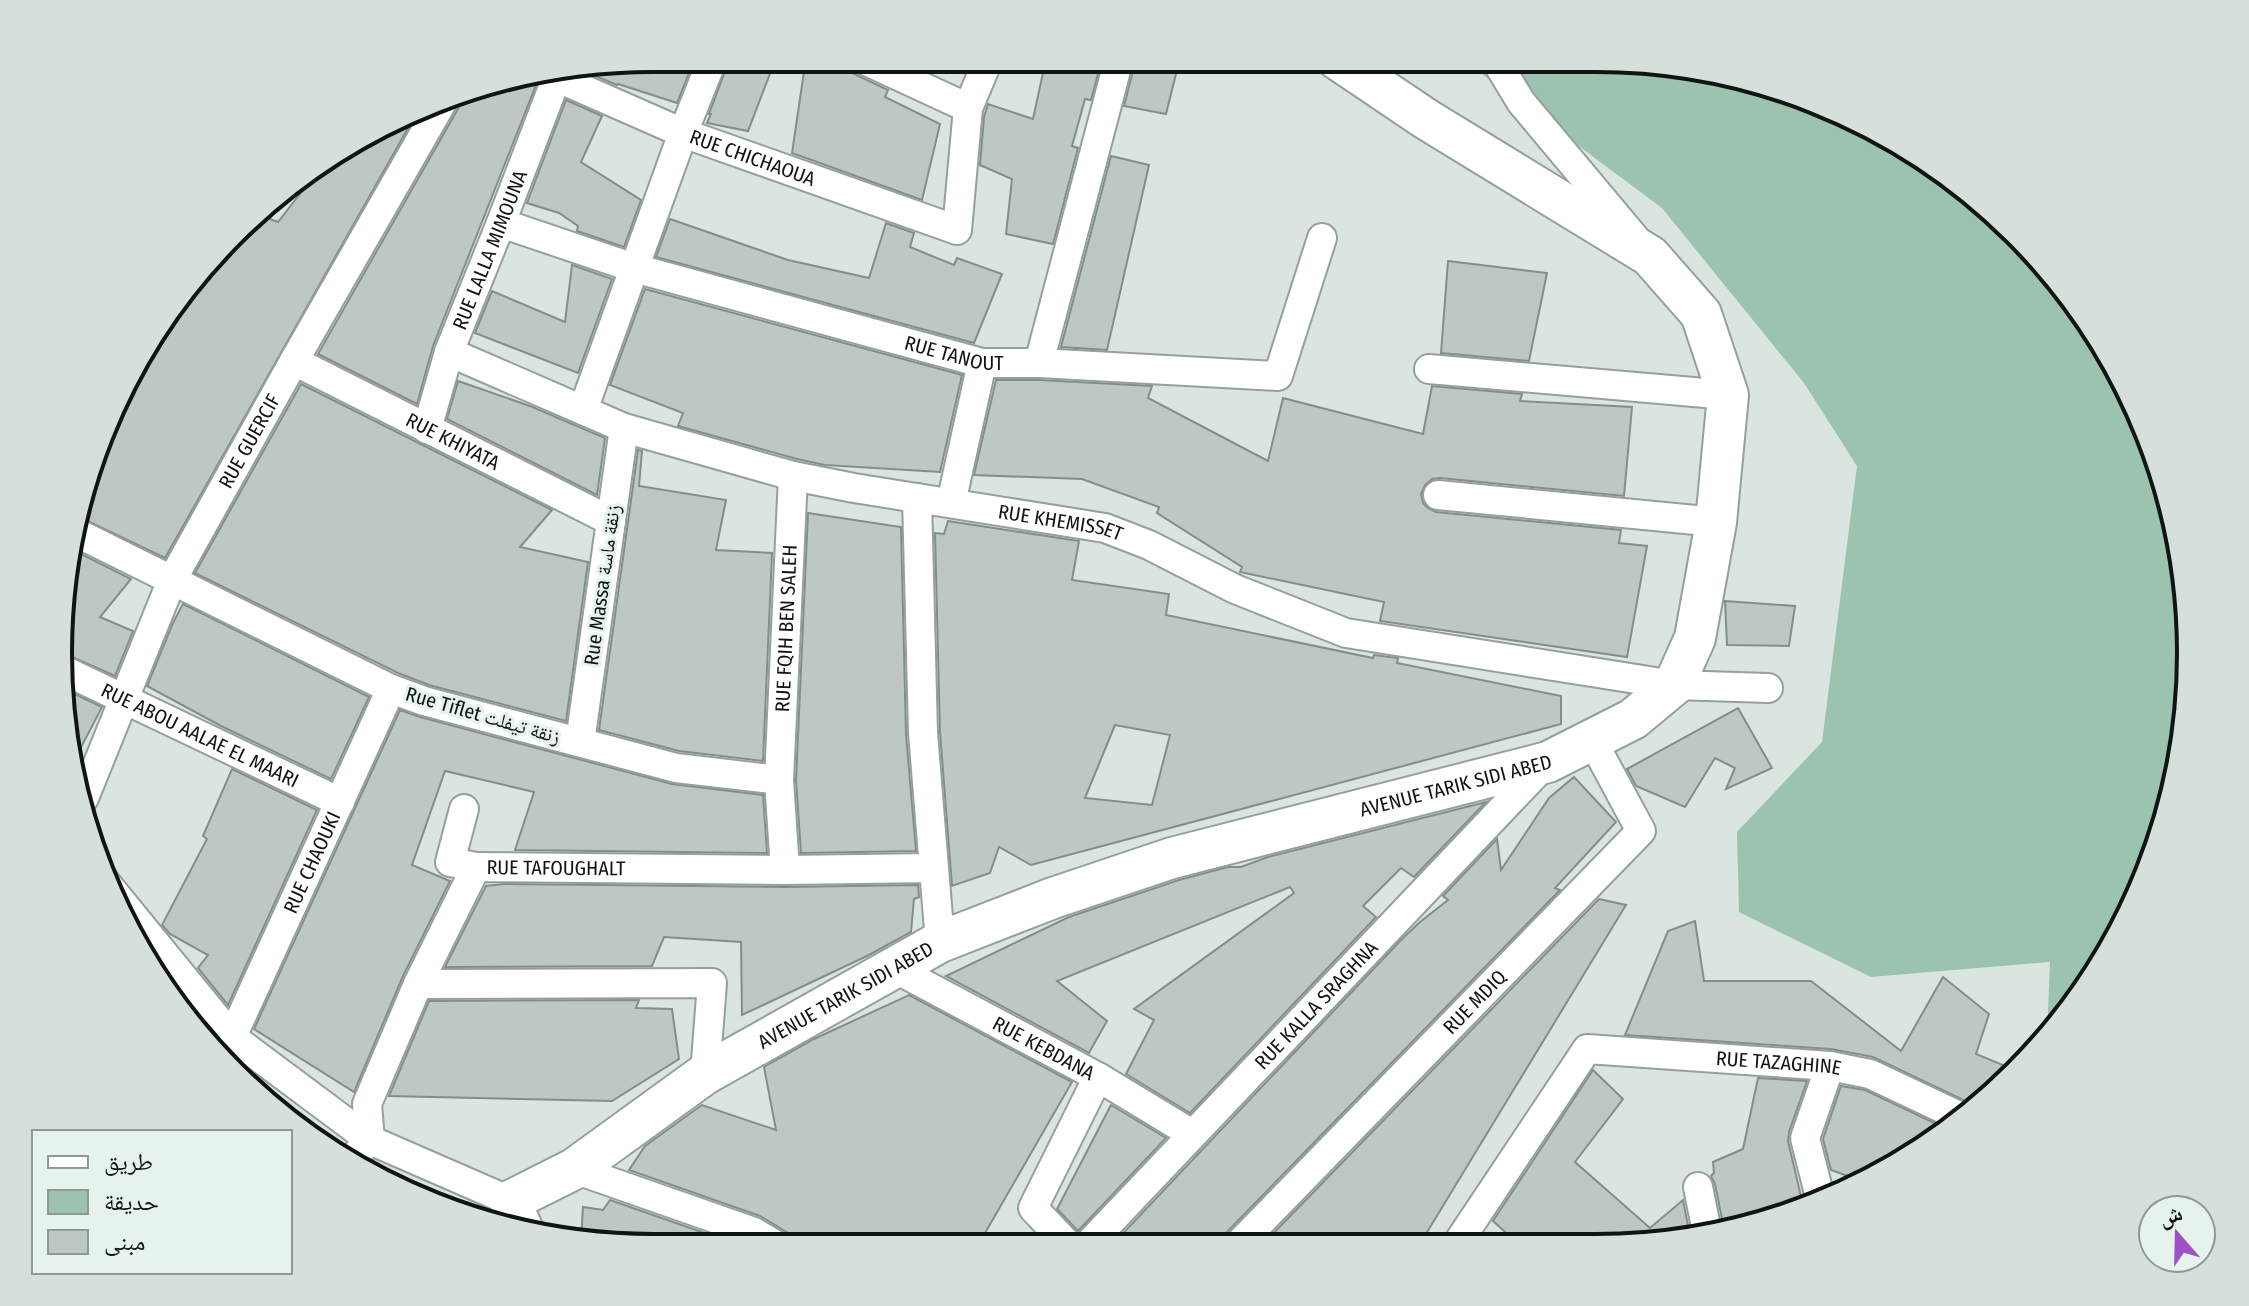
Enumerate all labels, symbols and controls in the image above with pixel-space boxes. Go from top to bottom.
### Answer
street label: RUE CHICHAOUA [687,124,819,191]
street label: RUE LALLA MIMOUNA [447,166,532,333]
street label: RUE TANOUT [902,330,1004,375]
street label: RUE GUERCIF [214,390,285,493]
street label: RUE KHIYATA [402,408,504,475]
street label: RUE KHEMISSET [996,499,1127,546]
street label: Rue Massa زنقة ماسة [579,503,625,667]
street label: RUE FQIH BEN SALEH [770,544,802,713]
street label: RUE ABOU AALAE EL MAARI [97,678,303,793]
street label: Rue Tiflet زنقة تيفلت [403,681,563,749]
street label: AVENUE TARIK SIDI ABED [1357,750,1554,822]
street label: RUE CHAOUKI [278,808,345,917]
street label: RUE TAFOUGHALT [486,855,626,880]
street label: RUE KALLA SRAGHNA [1249,935,1383,1074]
street label: AVENUE TARIK SIDI ABED [754,936,937,1054]
street label: RUE MDIQ [1438,965,1511,1039]
street label: RUE KEBDANA [989,1011,1099,1085]
street label: RUE TAZAGHINE [1715,1046,1843,1080]
legend [32,1130,292,1274]
text: طريق [104,1148,153,1176]
text: حديقة [104,1188,159,1216]
north arrow [2137,1194,2217,1274]
text: ش [2155,1199,2186,1232]
text: مبنى [104,1228,145,1256]

